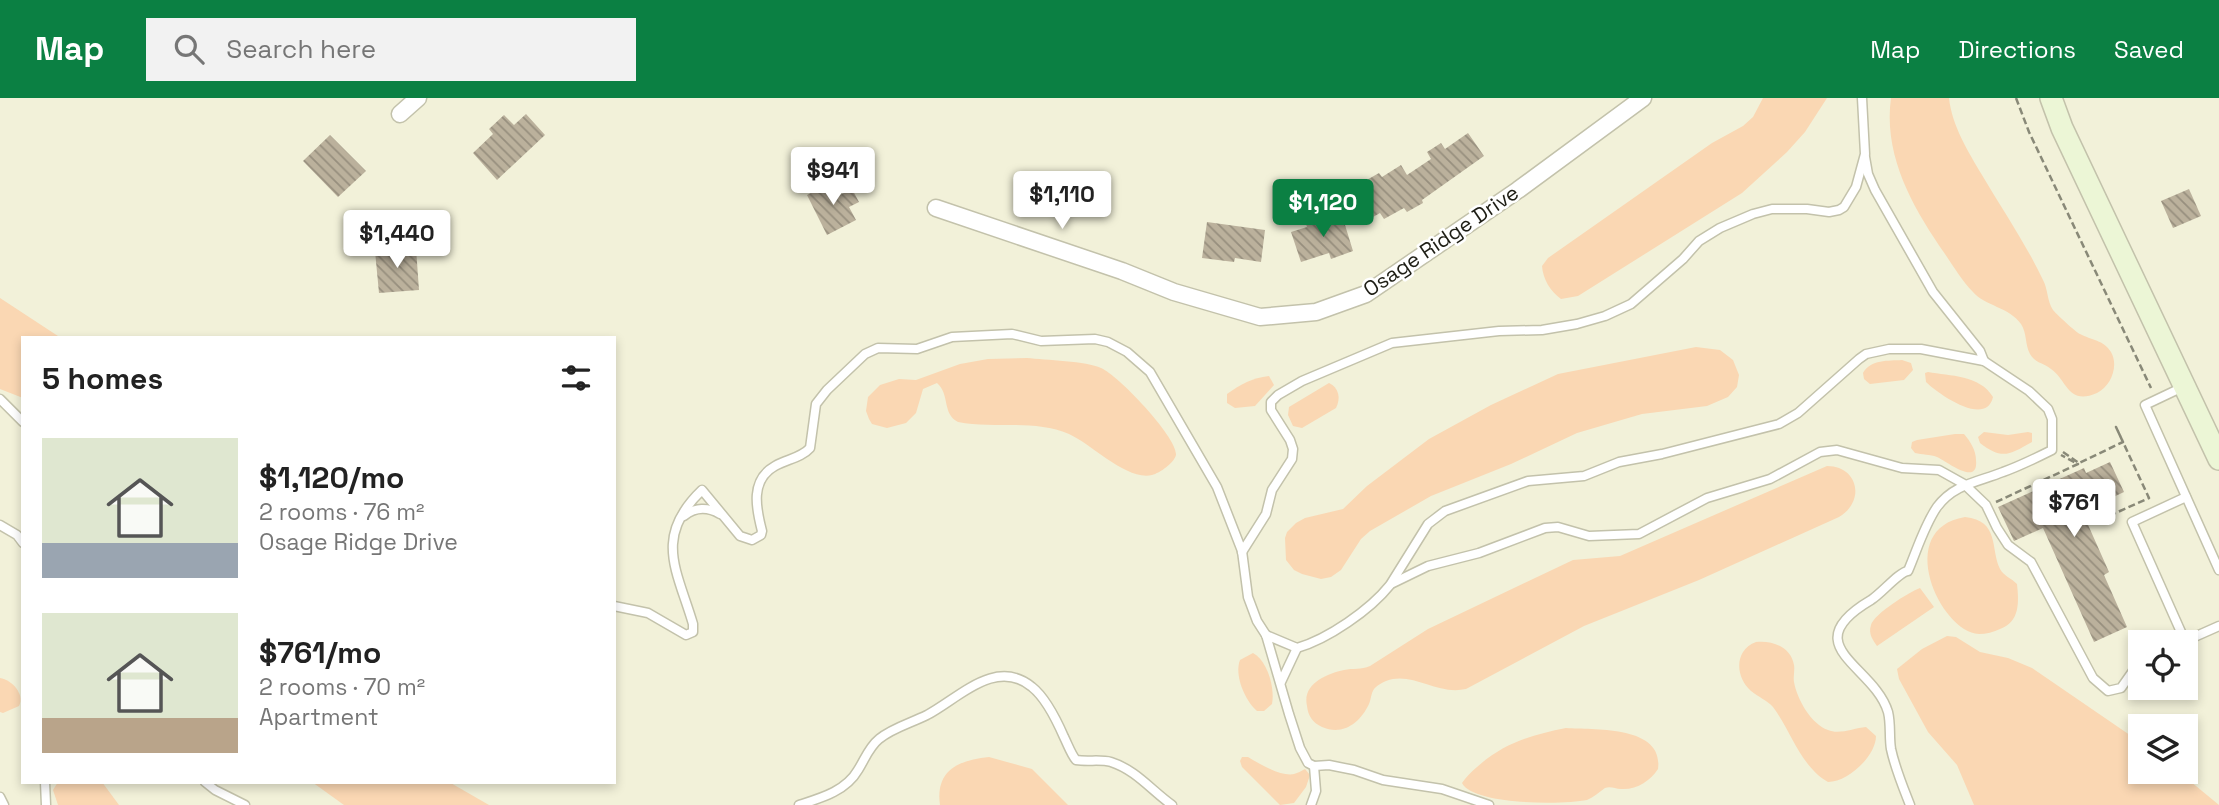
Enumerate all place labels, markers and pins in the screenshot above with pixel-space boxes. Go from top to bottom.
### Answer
pin: $941 [792,148,874,207]
pin: $1,110 [1005,172,1119,231]
pin: $1,120 [1266,180,1380,239]
pin: $1,440 [340,211,454,270]
pin: $761 [2033,480,2115,539]

